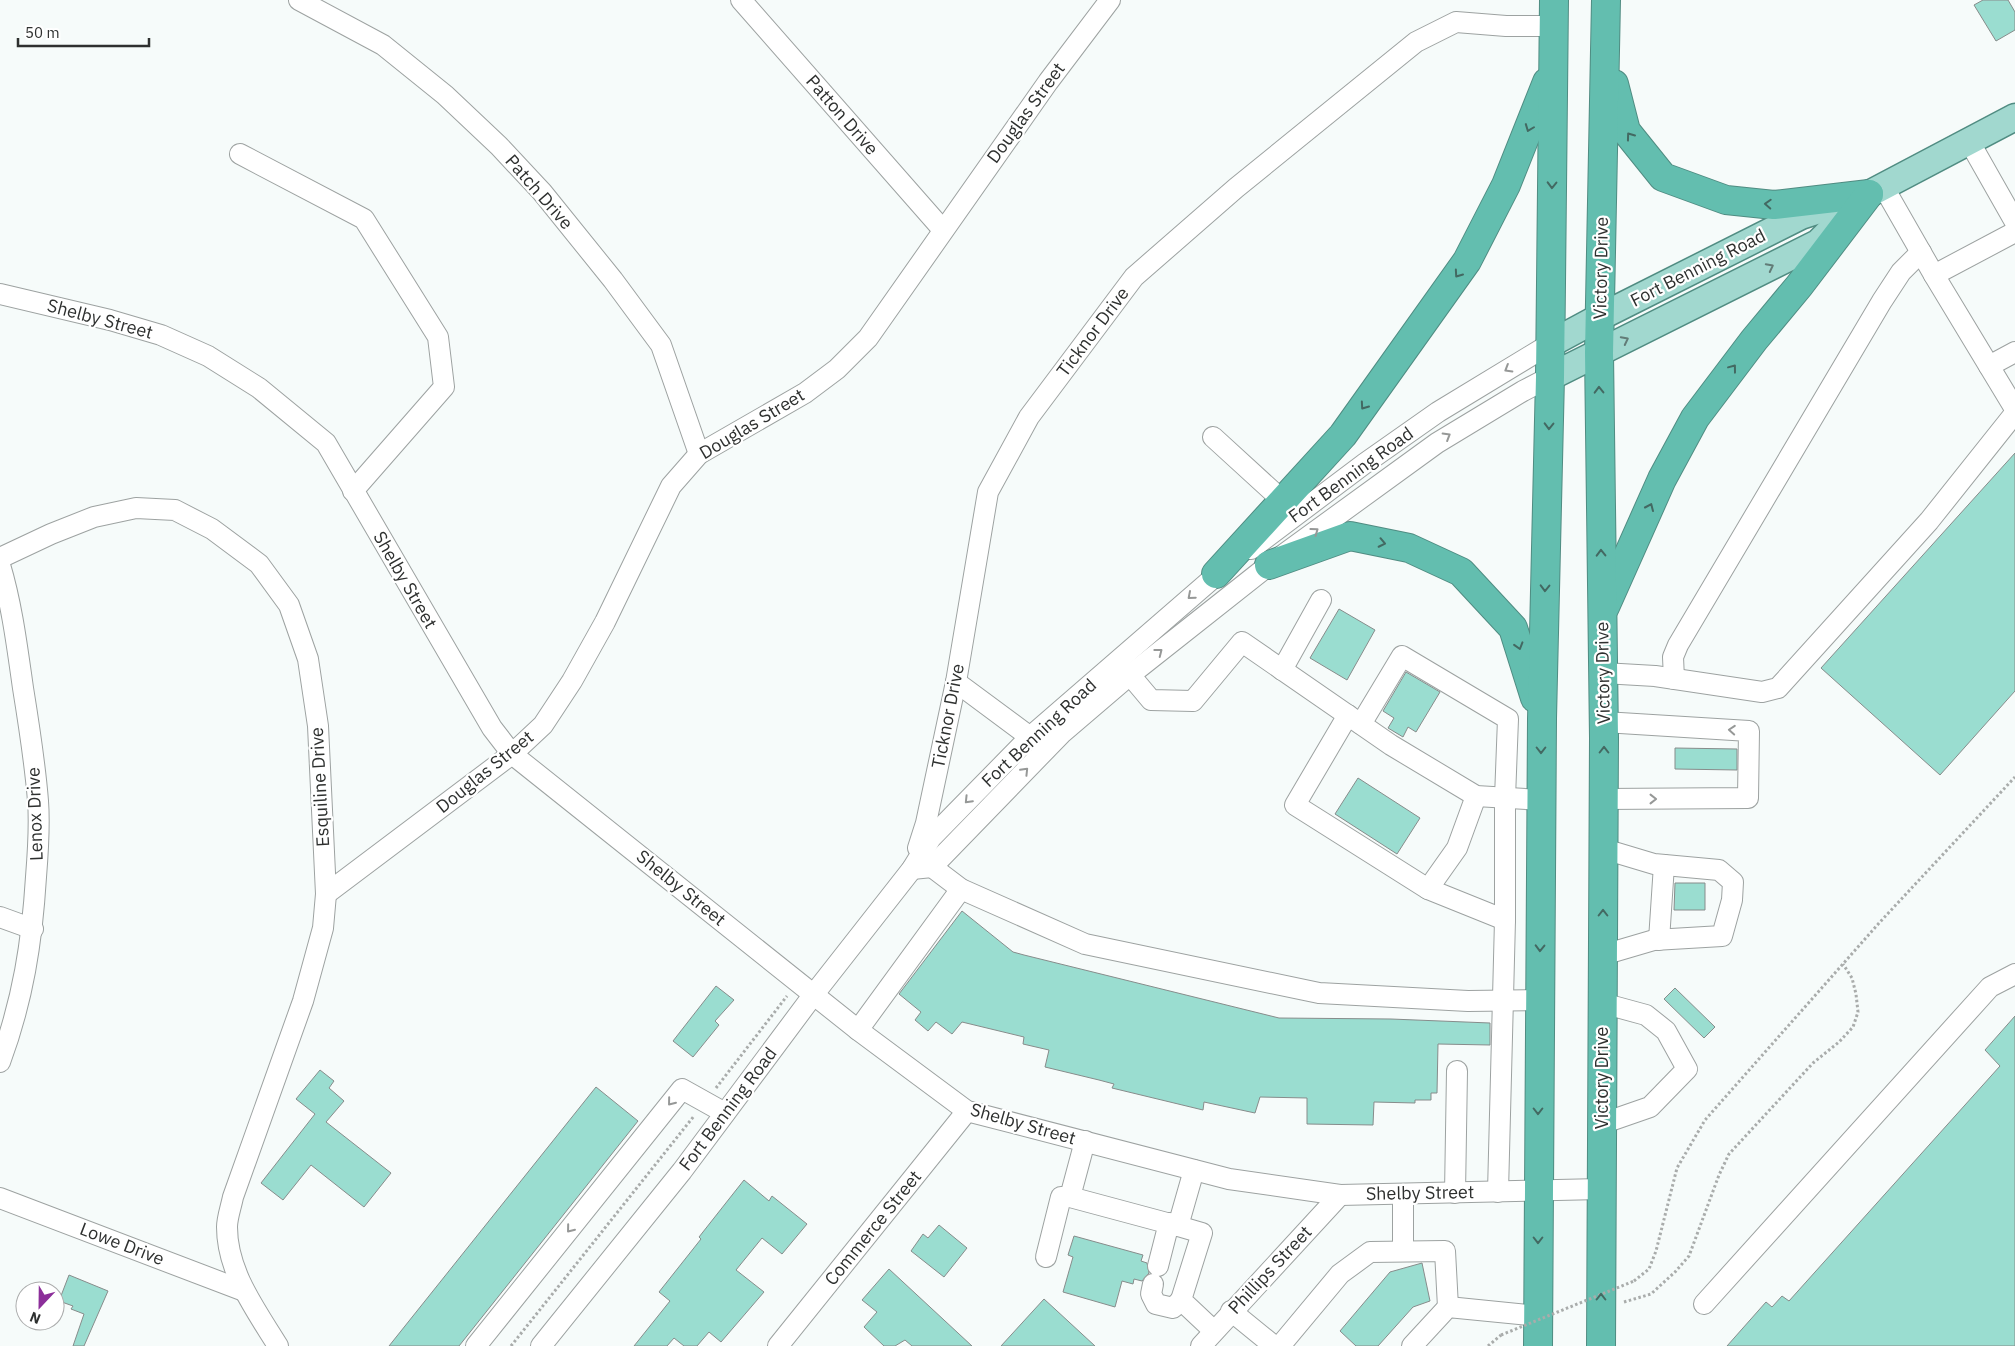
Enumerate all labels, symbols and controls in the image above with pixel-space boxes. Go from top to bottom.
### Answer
scale bar [18,15,149,47]
text: 50 m [25,23,60,42]
street label: Douglas Street [981,58,1070,168]
street label: Patton Drive [801,70,884,160]
one-way arrow [1525,123,1535,132]
one-way arrow [1627,132,1636,142]
street label: Patch Drive [501,149,578,234]
one-way arrow [1547,182,1557,189]
one-way arrow [1764,198,1772,209]
street label: Victory Drive [1588,216,1613,320]
street label: Fort Benning Road [1626,224,1769,312]
one-way arrow [1765,263,1774,273]
one-way arrow [1455,268,1464,278]
street label: Ticknor Drive [1051,282,1134,381]
street label: Shelby Street [45,293,155,344]
one-way arrow [1620,336,1629,346]
one-way arrow [1505,363,1514,373]
one-way arrow [1727,364,1736,374]
street label: Douglas Street [695,383,809,464]
one-way arrow [1594,386,1604,394]
one-way arrow [1361,400,1370,410]
street label: Fort Benning Road [1284,422,1418,528]
one-way arrow [1544,422,1554,430]
one-way arrow [1442,433,1451,443]
one-way arrow [1644,503,1654,512]
street label: Shelby Street [368,527,442,632]
one-way arrow [1310,528,1319,537]
one-way arrow [1377,537,1386,548]
one-way arrow [1596,548,1606,556]
one-way arrow [1540,584,1550,592]
one-way arrow [1188,590,1197,599]
street label: Victory Drive [1590,621,1615,725]
one-way arrow [1513,641,1523,650]
one-way arrow [1153,649,1162,657]
street label: Ticknor Drive [926,661,969,770]
street label: Fort Benning Road [976,673,1101,792]
street label: Douglas Street [431,725,538,818]
one-way arrow [1728,725,1736,736]
street label: Esquiline Drive [305,726,334,848]
one-way arrow [1599,746,1609,754]
one-way arrow [1536,747,1547,755]
street label: Lenox Drive [21,767,48,861]
one-way arrow [1019,768,1028,777]
one-way arrow [965,794,974,803]
one-way arrow [1649,794,1657,804]
street label: Shelby Street [632,845,731,931]
one-way arrow [1598,908,1608,916]
one-way arrow [1535,945,1545,953]
street label: Victory Drive [1590,1027,1613,1129]
street label: Fort Benning Road [674,1042,782,1175]
one-way arrow [669,1096,677,1105]
street label: Shelby Street [968,1098,1078,1150]
one-way arrow [1533,1108,1543,1115]
street label: Commerce Street [819,1165,926,1290]
street label: Shelby Street [1366,1180,1474,1205]
street label: Lowe Drive [77,1217,168,1270]
street label: Phillips Street [1223,1221,1316,1319]
one-way arrow [567,1223,575,1232]
one-way arrow [1533,1236,1543,1244]
north arrow [15,1281,65,1331]
one-way arrow [1596,1293,1606,1301]
text: N [27,1308,43,1328]

